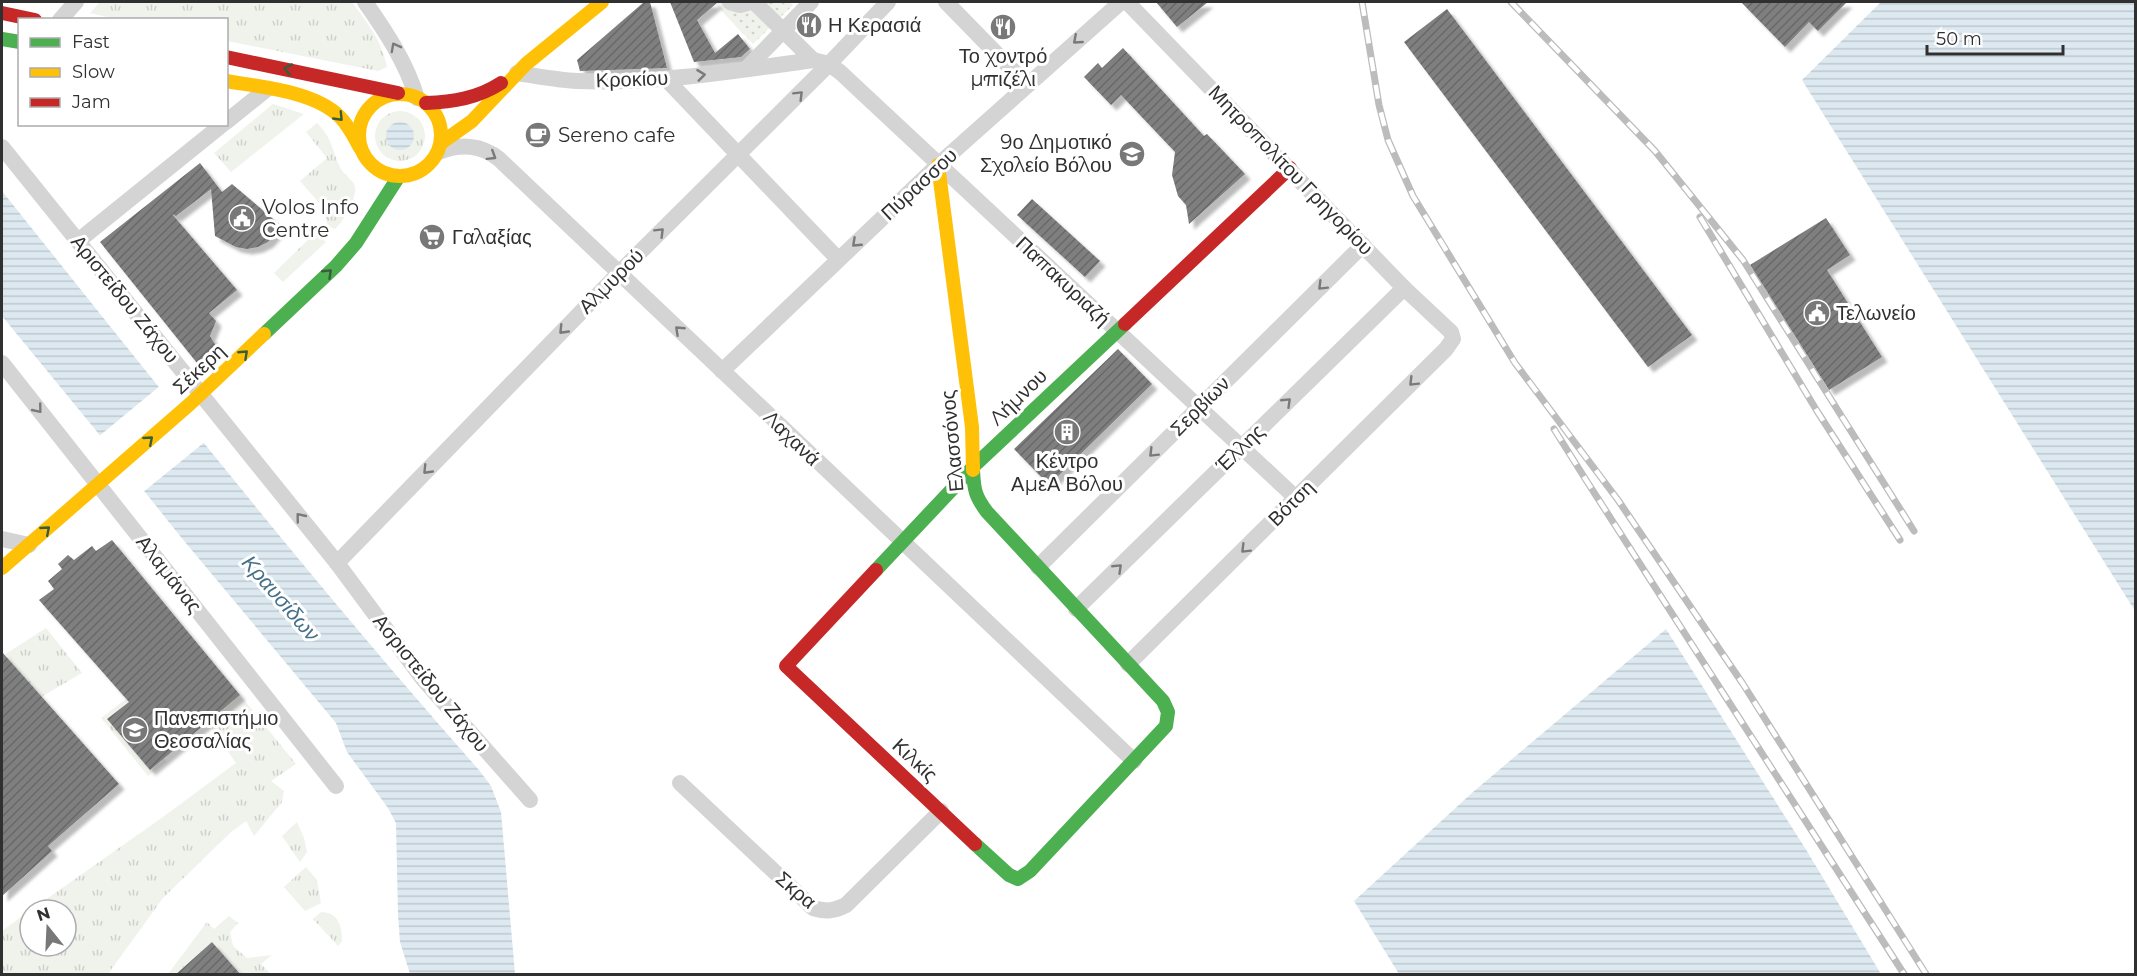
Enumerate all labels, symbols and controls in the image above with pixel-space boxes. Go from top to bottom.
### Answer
restaurant icon: Η Κερασιά [794,10,824,40]
restaurant icon: Το χοντρό μπιζέλι [988,12,1018,42]
place label: Η Κερασιά [828,13,921,37]
legend [18,18,228,126]
scale bar [1927,18,2064,56]
text: 50 m [1936,28,1982,50]
text: Fast [72,31,110,53]
one-way arrow [1073,33,1084,44]
one-way arrow [391,43,402,54]
place label: Το χοντρό μπιζέλι [959,44,1047,91]
text: Slow [72,61,115,83]
one-way arrow [283,63,293,76]
street label: Κροκίου [595,66,669,92]
one-way arrow [696,69,706,81]
street label: Μητροπολίτου Γρηγορίου [1204,80,1378,260]
text: Jam [71,91,111,113]
one-way arrow [791,91,802,102]
one-way arrow [332,111,343,121]
cafe icon: Sereno cafe [523,120,553,150]
place label: Sereno cafe [558,123,675,147]
place label: 9ο Δημοτικό Σχολείο Βόλου [980,130,1112,177]
school or university icon: 9ο Δημοτικό Σχολείο Βόλου [1117,139,1147,169]
street label: Πύρασσου [876,143,962,225]
one-way arrow [486,149,497,160]
place label: Volos Info Centre [262,195,359,242]
public building icon: Volos Info Centre [227,203,257,233]
supermarket icon: Γαλαξίας [417,222,447,252]
place label: Γαλαξίας [452,225,532,249]
one-way arrow [654,228,664,239]
street label: Αριστείδου Ζάχου [66,230,184,368]
street label: Παπακυριαζή [1011,231,1115,331]
one-way arrow [852,235,863,246]
street label: Αλμυρού [573,243,649,319]
one-way arrow [322,269,332,280]
one-way arrow [1318,279,1329,290]
public building icon: Τελωνείο [1802,298,1832,328]
place label: Τελωνείο [1836,301,1916,325]
one-way arrow [560,323,571,334]
one-way arrow [676,327,687,338]
street label: Σέκερη [168,339,230,399]
one-way arrow [236,350,247,361]
street label: Λήμνου [984,364,1052,430]
street label: Σερβίων [1165,371,1235,441]
one-way arrow [1410,374,1421,385]
street label: Ελασσόνος [936,389,968,493]
one-way arrow [1280,398,1291,409]
one-way arrow [31,402,42,413]
street label: Λαχανά [759,405,825,471]
building icon: Κέντρο ΑμεΑ Βόλου [1052,417,1082,447]
street label: Έλλης [1210,419,1269,478]
one-way arrow [142,436,153,447]
one-way arrow [1150,446,1160,457]
place label: Κέντρο ΑμεΑ Βόλου [1011,449,1123,496]
one-way arrow [424,462,435,473]
street label: Βότση [1263,475,1319,531]
one-way arrow [297,513,308,524]
one-way arrow [39,526,50,537]
street label: Αλαμάνας [131,530,207,618]
one-way arrow [1241,541,1252,552]
water label: Κραυσίδων [237,550,325,646]
one-way arrow [1111,564,1122,575]
street label: Ασριστείδου Ζάχου [368,609,494,757]
place label: Πανεπιστήμιο Θεσσαλίας [154,706,278,753]
school or university icon: Πανεπιστήμιο Θεσσαλίας [120,715,150,745]
street label: Κιλκίς [888,733,943,787]
street label: Σκρα [771,866,821,914]
north arrow [18,898,78,958]
text: N [34,903,53,925]

